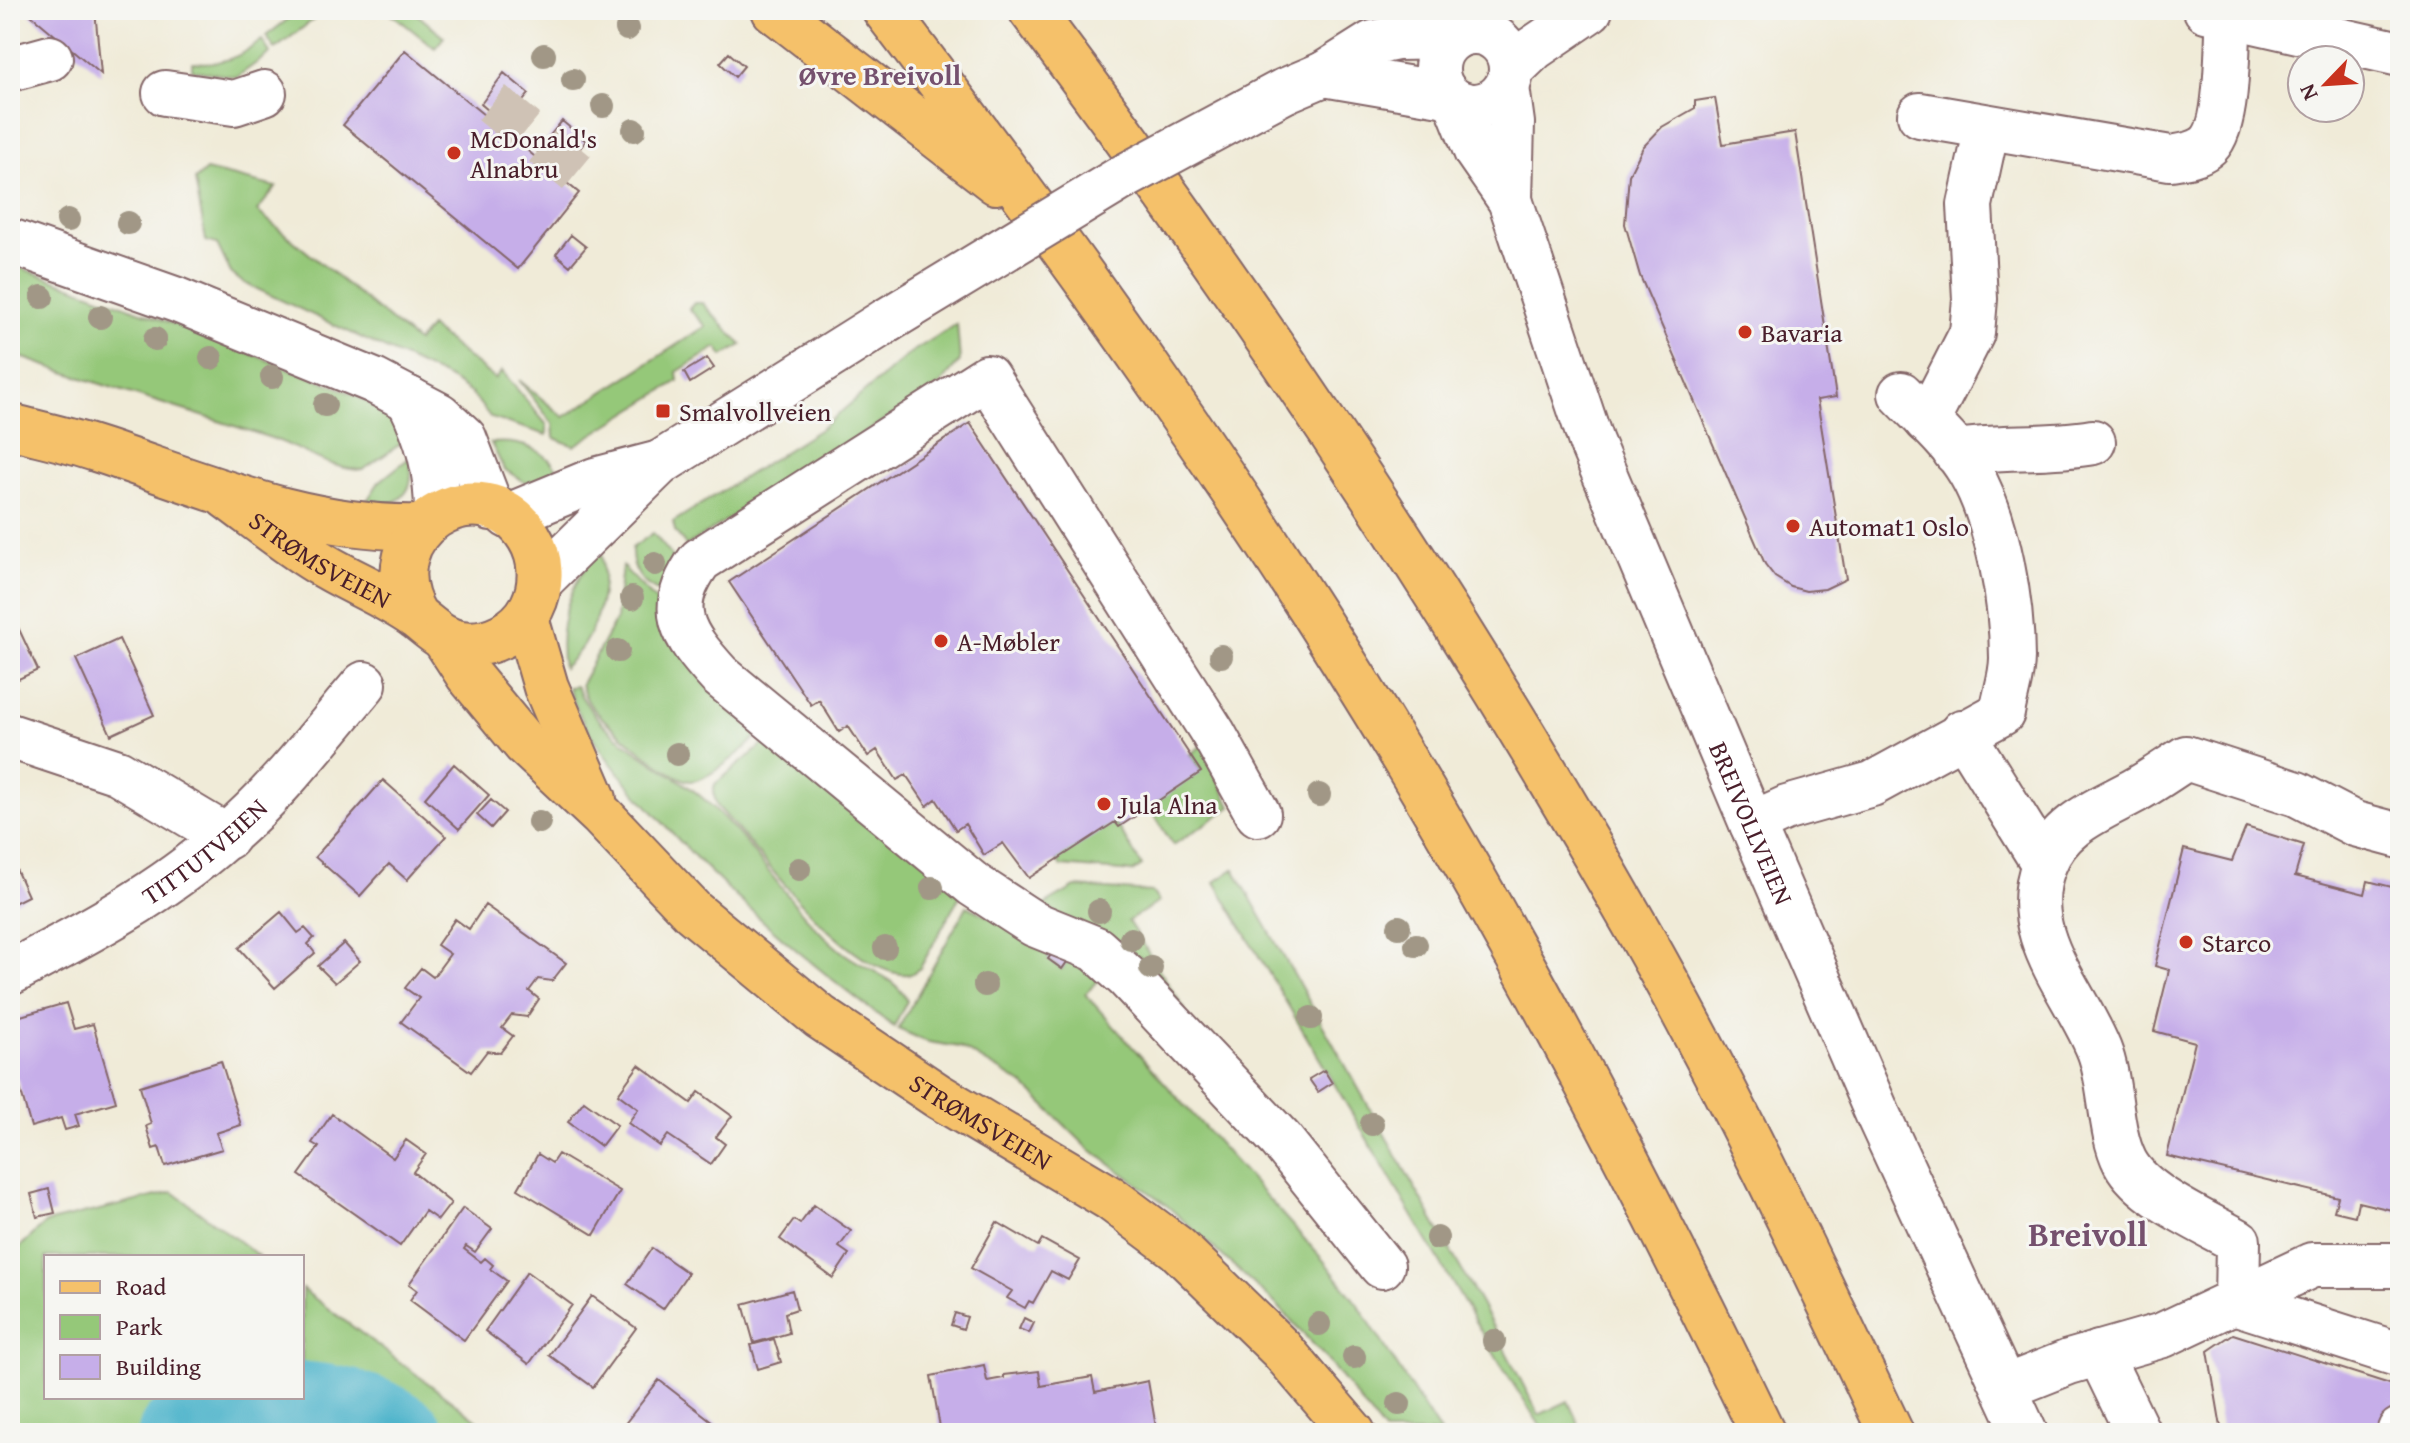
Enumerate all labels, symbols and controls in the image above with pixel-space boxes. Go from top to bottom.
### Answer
north arrow [2286,44,2366,124]
district label: Øvre Breivoll [799,54,962,95]
text: N [2290,79,2325,106]
place label: McDonald's Alnabru [470,119,597,188]
marker: McDonald's Alnabru [445,144,463,162]
place label: Bavaria [1761,313,1843,352]
marker: Bavaria [1736,323,1754,341]
place label: Smalvollveien [679,392,832,431]
marker: Smalvollveien [654,402,672,420]
street label: STRØMSVEIEN [241,501,399,617]
place label: Automat1 Oslo [1809,507,1969,546]
marker: Automat1 Oslo [1784,517,1802,535]
place label: A-Møbler [957,622,1060,661]
marker: A-Møbler [932,632,950,650]
street label: BREIVOLLVEIEN [1700,735,1804,911]
place label: Jula Alna [1117,785,1218,824]
street label: TITTUTVEIEN [134,789,276,914]
marker: Jula Alna [1095,795,1113,813]
place label: Starco [2202,923,2271,962]
marker: Starco [2177,933,2195,951]
street label: STRØMSVEIEN [902,1063,1060,1179]
district label: Breivoll [2028,1209,2148,1258]
legend [44,1255,304,1399]
text: Road [116,1269,166,1304]
text: Park [116,1309,163,1344]
text: Building [116,1349,201,1384]

